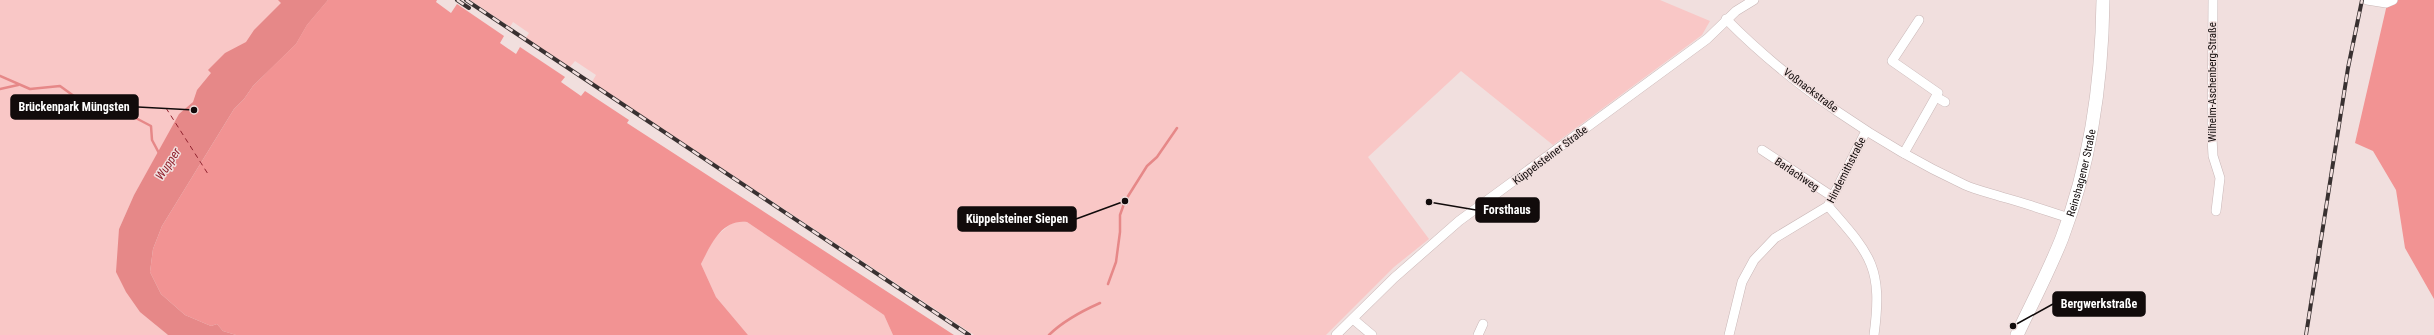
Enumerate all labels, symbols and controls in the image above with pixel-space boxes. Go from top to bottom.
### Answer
street label: Wilhelm-Aschenberg-Straße [2206,22,2219,142]
street label: Voßnackstraße [1781,66,1841,115]
callout: Brückenpark Müngsten [11,95,138,119]
text: Brückenpark Müngsten [18,100,130,114]
street label: Küppelsteiner Straße [1510,123,1590,188]
street label: Reinshagener Straße [2064,128,2099,218]
street label: Hindemithstraße [1824,135,1869,205]
water label: Wupper [153,145,184,182]
street label: Barlachweg [1772,155,1821,194]
callout: Forsthaus [1476,198,1539,222]
text: Forsthaus [1483,203,1531,217]
callout: Küppelsteiner Siepen [958,207,1076,231]
text: Küppelsteiner Siepen [966,212,1068,226]
callout: Bergwerkstraße [2053,292,2145,316]
text: Bergwerkstraße [2061,297,2137,311]

